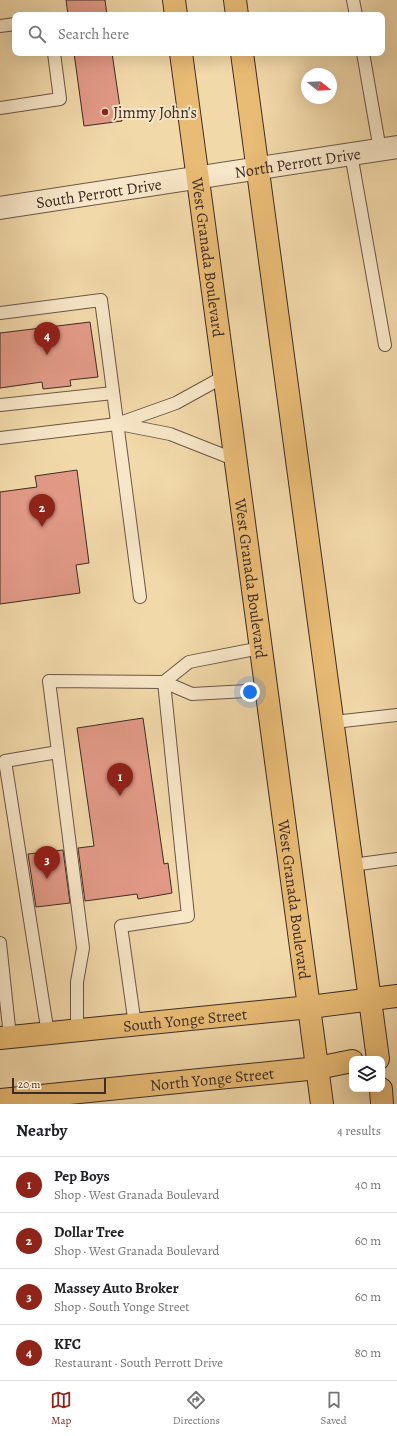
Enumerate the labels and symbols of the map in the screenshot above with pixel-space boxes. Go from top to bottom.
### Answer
north arrow [301,68,337,104]
place label: Jimmy John's [113,102,197,124]
marker: Jimmy John's [100,107,110,117]
street label: North Perrott Drive [233,143,362,184]
street label: South Perrott Drive [35,173,163,214]
street label: West Granada Boulevard [186,175,229,339]
pin: 4 [34,322,60,355]
pin: 2 [29,494,55,527]
street label: West Granada Boulevard [229,496,272,660]
your location [240,682,260,702]
pin: 1 [107,763,133,796]
street label: West Granada Boulevard [272,817,315,981]
pin: 3 [34,846,60,879]
street label: South Yonge Street [122,1003,248,1038]
street label: North Yonge Street [149,1062,275,1097]
scale bar [12,1076,106,1095]

